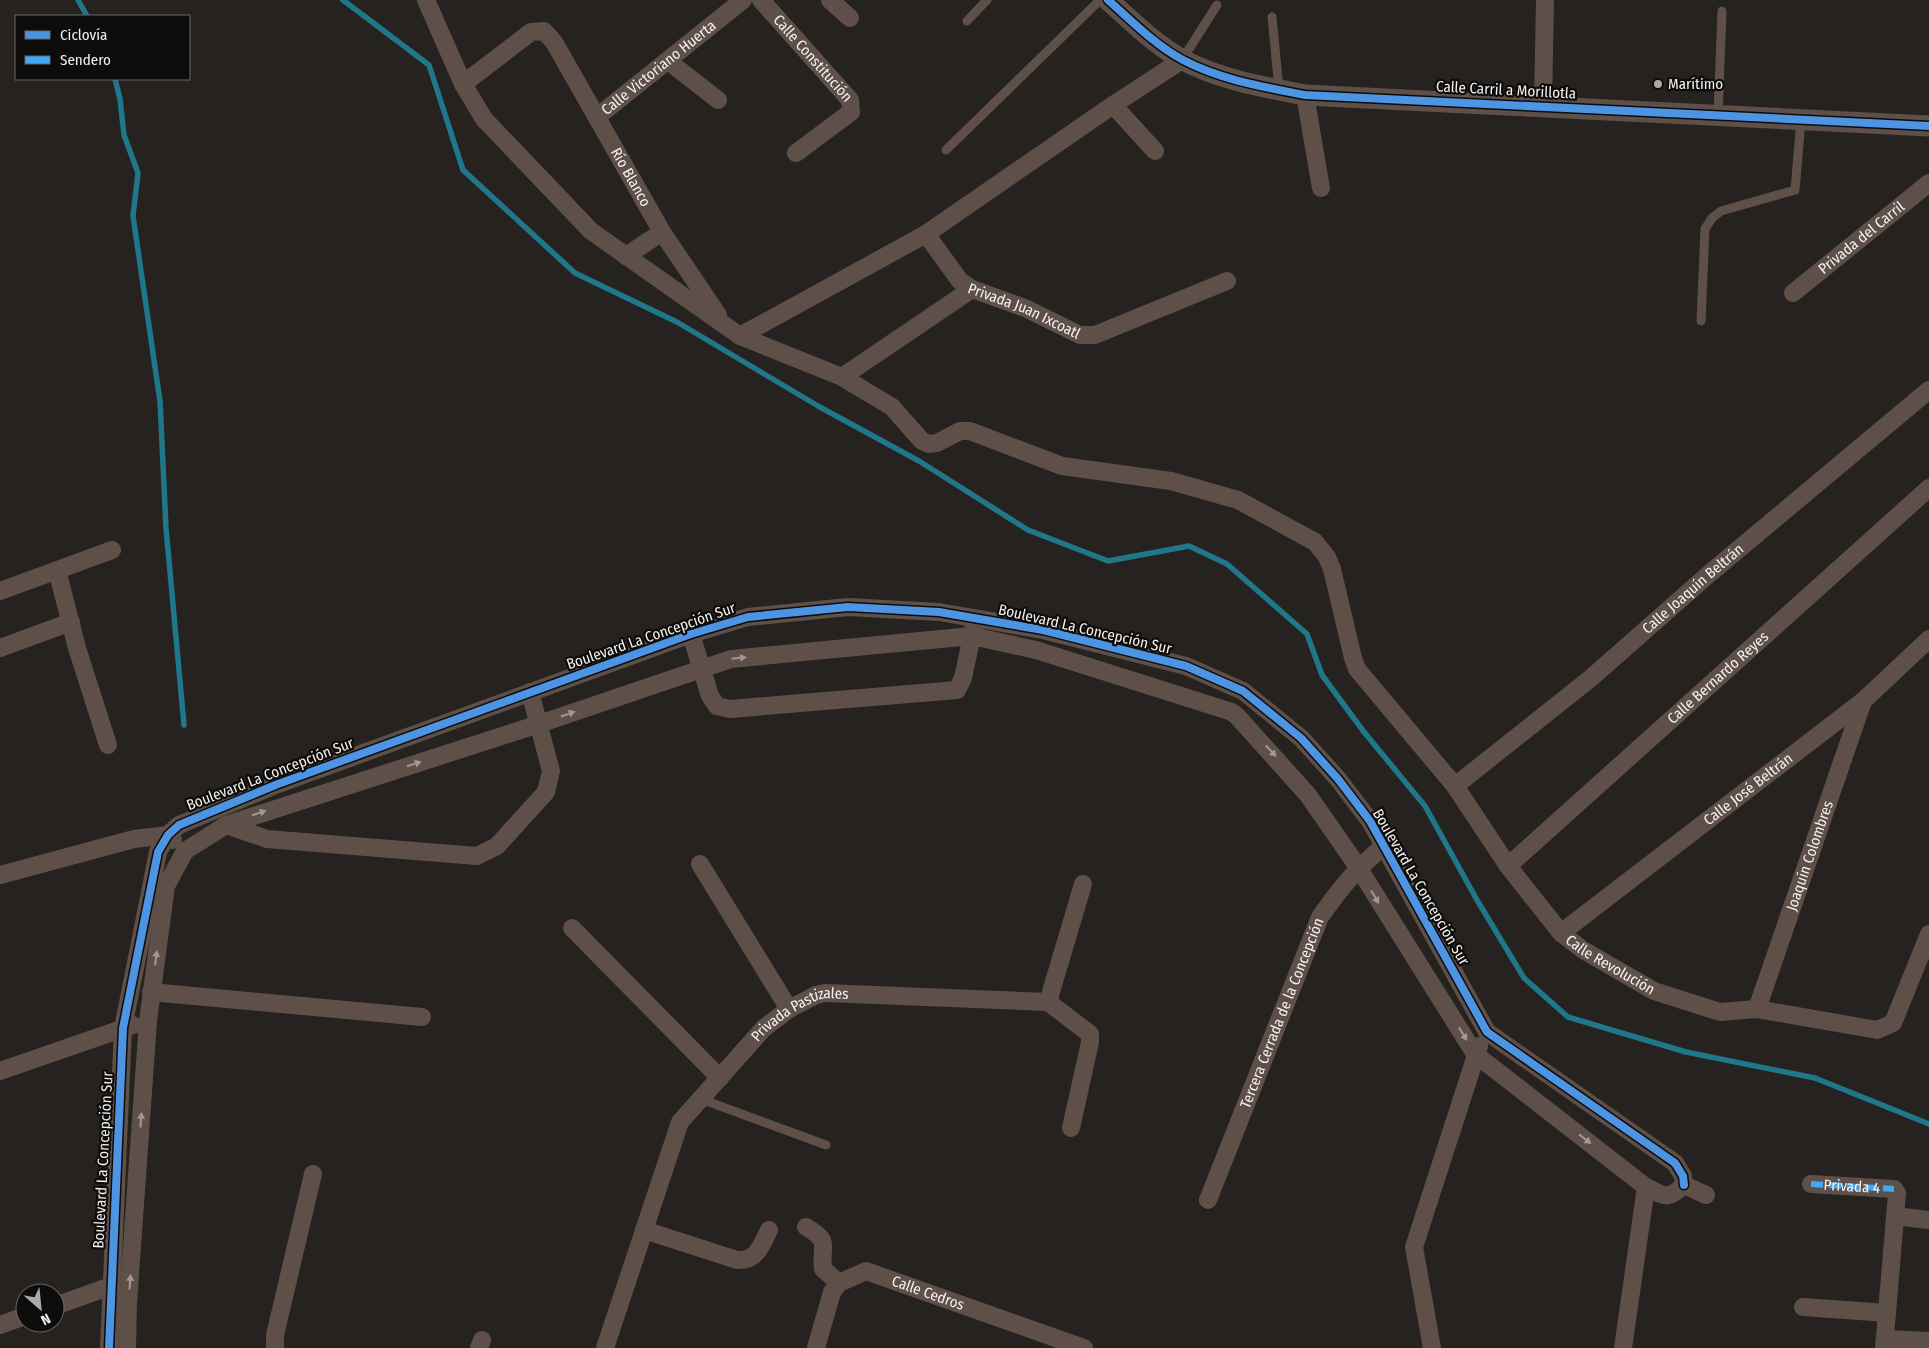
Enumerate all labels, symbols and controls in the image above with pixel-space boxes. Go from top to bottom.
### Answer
street label: Calle Constitución [769,11,856,106]
legend [15,15,190,80]
street label: Calle Victoriano Huerta [598,16,719,119]
text: Ciclovía [60,26,107,44]
text: Sendero [60,51,111,69]
place label: Marítimo [1668,75,1723,93]
street label: Calle Carril a Morillotla [1436,77,1576,103]
marker: Marítimo [1652,78,1664,90]
street label: Río Blanco [607,145,655,210]
street label: Privada del Carril [1815,197,1908,278]
street label: Privada Juan Ixcoatl [966,279,1083,343]
street label: Calle Joaquín Beltrán [1638,540,1747,638]
street label: Boulevard La Concepción Sur [564,598,739,673]
street label: Boulevard La Concepción Sur [997,600,1174,658]
street label: Calle Bernardo Reyes [1664,628,1772,728]
one-way arrow [732,654,748,662]
one-way arrow [561,710,576,717]
street label: Boulevard La Concepción Sur [184,734,357,814]
one-way arrow [1265,745,1277,757]
street label: Calle José Beltrán [1700,749,1796,829]
one-way arrow [406,759,421,767]
street label: Joaquín Colombres [1782,798,1837,913]
street label: Boulevard La Concepción Sur [1369,806,1474,969]
one-way arrow [252,809,267,817]
one-way arrow [1371,890,1380,903]
street label: Tercera Cerrada de la Concepción [1236,915,1328,1111]
street label: Calle Revolución [1562,931,1658,999]
one-way arrow [152,950,160,966]
street label: Privada Pastizales [747,984,849,1045]
one-way arrow [1458,1027,1467,1041]
street label: Boulevard La Concepción Sur [89,1070,117,1249]
one-way arrow [138,1111,146,1127]
one-way arrow [1578,1134,1591,1145]
street label: Privada 4 [1823,1176,1881,1197]
street label: Calle Cedros [889,1272,967,1314]
one-way arrow [126,1274,134,1290]
north arrow [15,1283,65,1333]
text: N [38,1310,53,1329]

